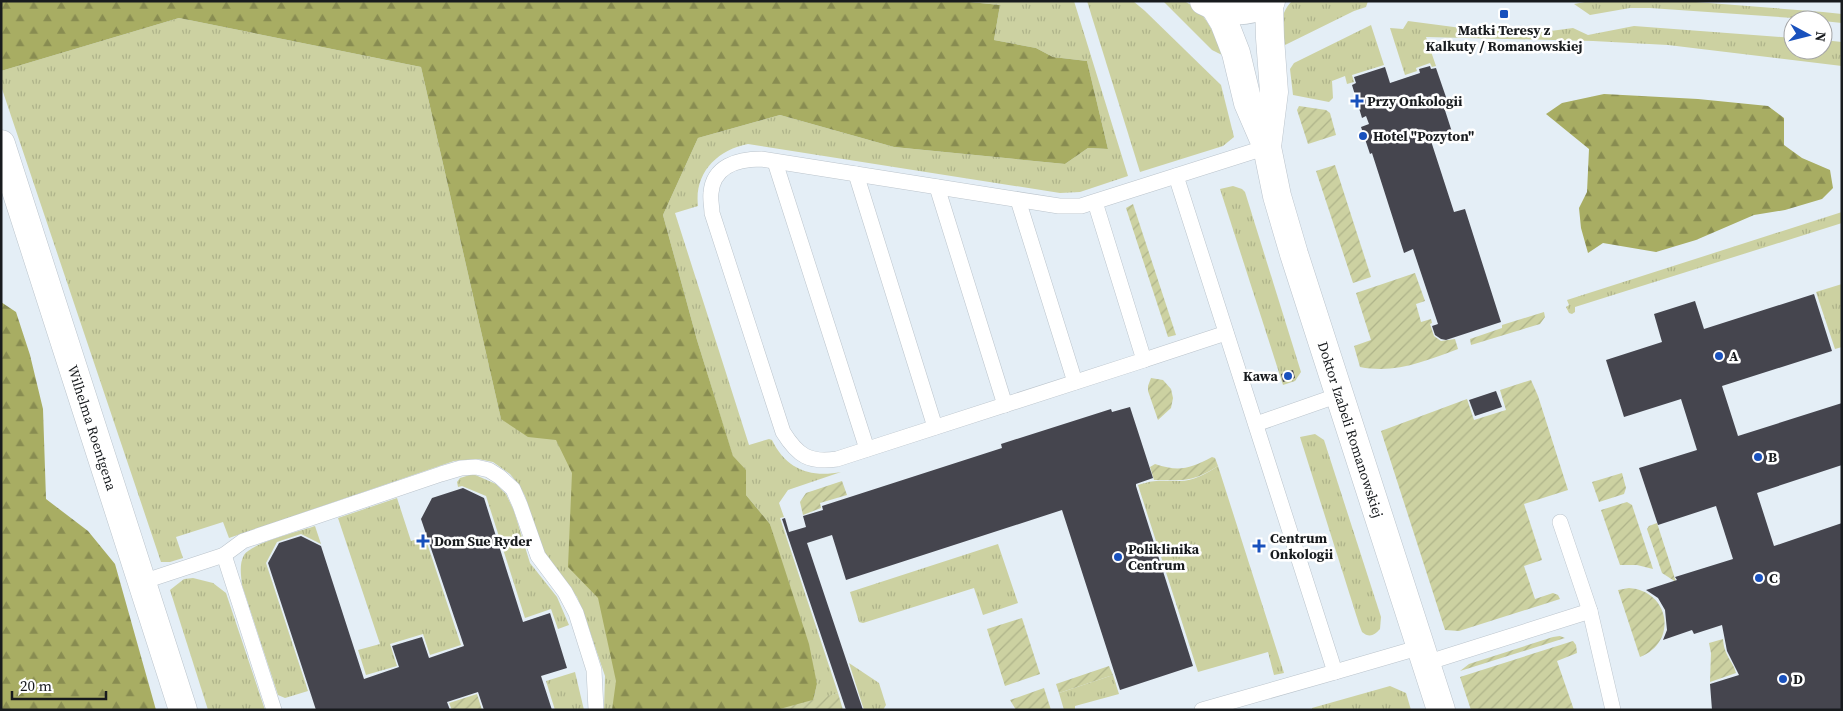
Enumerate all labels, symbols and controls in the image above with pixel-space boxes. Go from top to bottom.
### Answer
marker: Matki Teresy z Kalkuty / Romanowskiej [1498,8,1510,20]
north arrow [1783,10,1833,60]
place label: Matki Teresy z Kalkuty / Romanowskiej [1425,20,1583,56]
text: N [1810,30,1831,43]
place label: Przy Onkologii [1367,91,1463,111]
marker: Przy Onkologii [1351,95,1363,107]
place label: Hotel "Pozyton" [1373,126,1474,146]
marker: Hotel "Pozyton" [1357,130,1369,142]
street label: Doktor Izabeli Romanowskiej [1313,339,1388,520]
place label: A [1729,346,1739,366]
marker: A [1713,350,1725,362]
street label: Wilhelma Roentgena [63,362,122,494]
place label: Kawa [1243,366,1279,386]
marker: Kawa [1282,370,1294,382]
place label: B [1768,447,1777,467]
marker: B [1752,451,1764,463]
place label: Centrum Onkologii [1270,528,1334,564]
place label: Dom Sue Ryder [434,531,533,551]
marker: Dom Sue Ryder [416,534,430,548]
place label: Poliklinika Centrum [1128,539,1200,575]
marker: Centrum Onkologii [1252,539,1266,553]
marker: Poliklinika Centrum [1112,551,1124,563]
place label: C [1769,568,1778,588]
marker: C [1753,572,1765,584]
scale bar [12,668,106,700]
place label: D [1793,669,1803,689]
marker: D [1777,673,1789,685]
text: 20 m [20,675,52,696]

